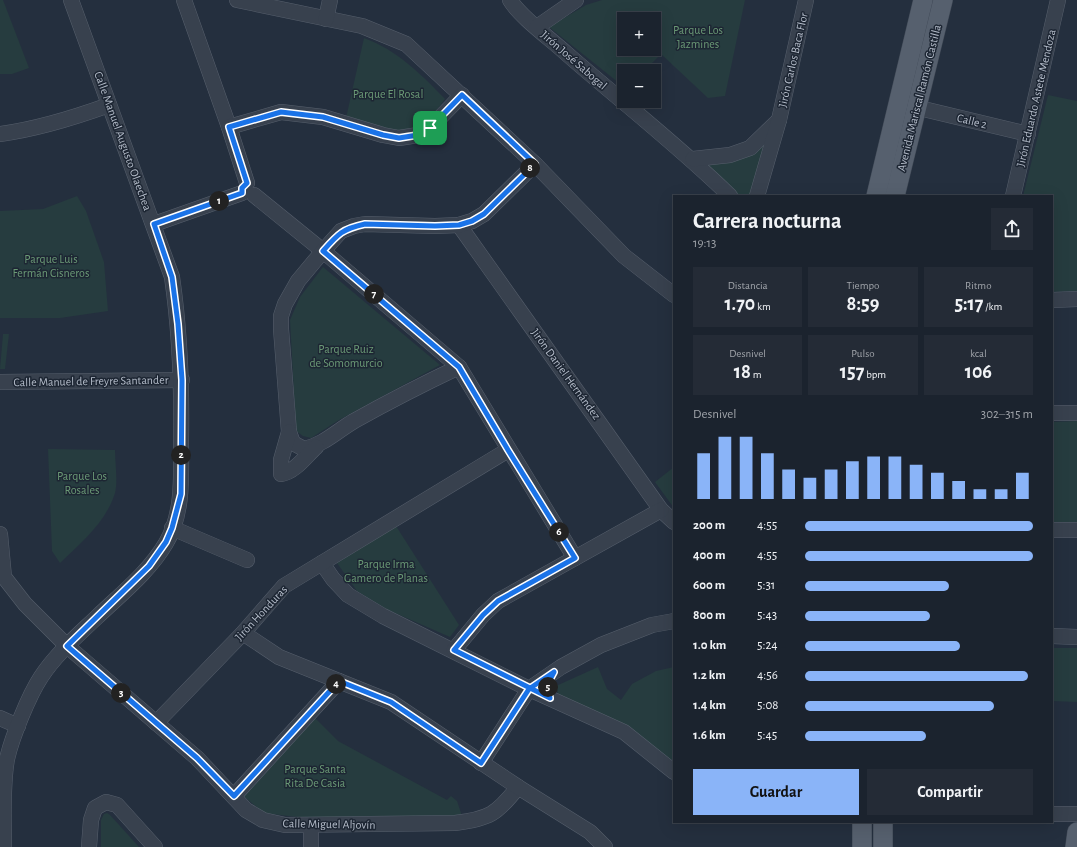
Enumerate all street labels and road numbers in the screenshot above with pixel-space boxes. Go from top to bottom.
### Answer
street label: Jirón Carlos Baca Flor [776,11,810,109]
street label: Avenida Mariscal Ramón Castilla [895,23,943,173]
street label: Jirón José Sabogal [539,28,609,92]
street label: Jirón Eduardo Astete Mendoza [1014,28,1058,168]
street label: Calle Manuel Augusto Olaechea [92,70,154,213]
street label: Calle 2 [956,111,989,131]
street label: Jirón Daniel Hernández [529,326,603,422]
street label: Calle Manuel de Freyre Santander [13,374,169,389]
street label: Jirón Honduras [233,583,289,643]
street label: Calle Miguel Aljovín [282,817,376,832]

